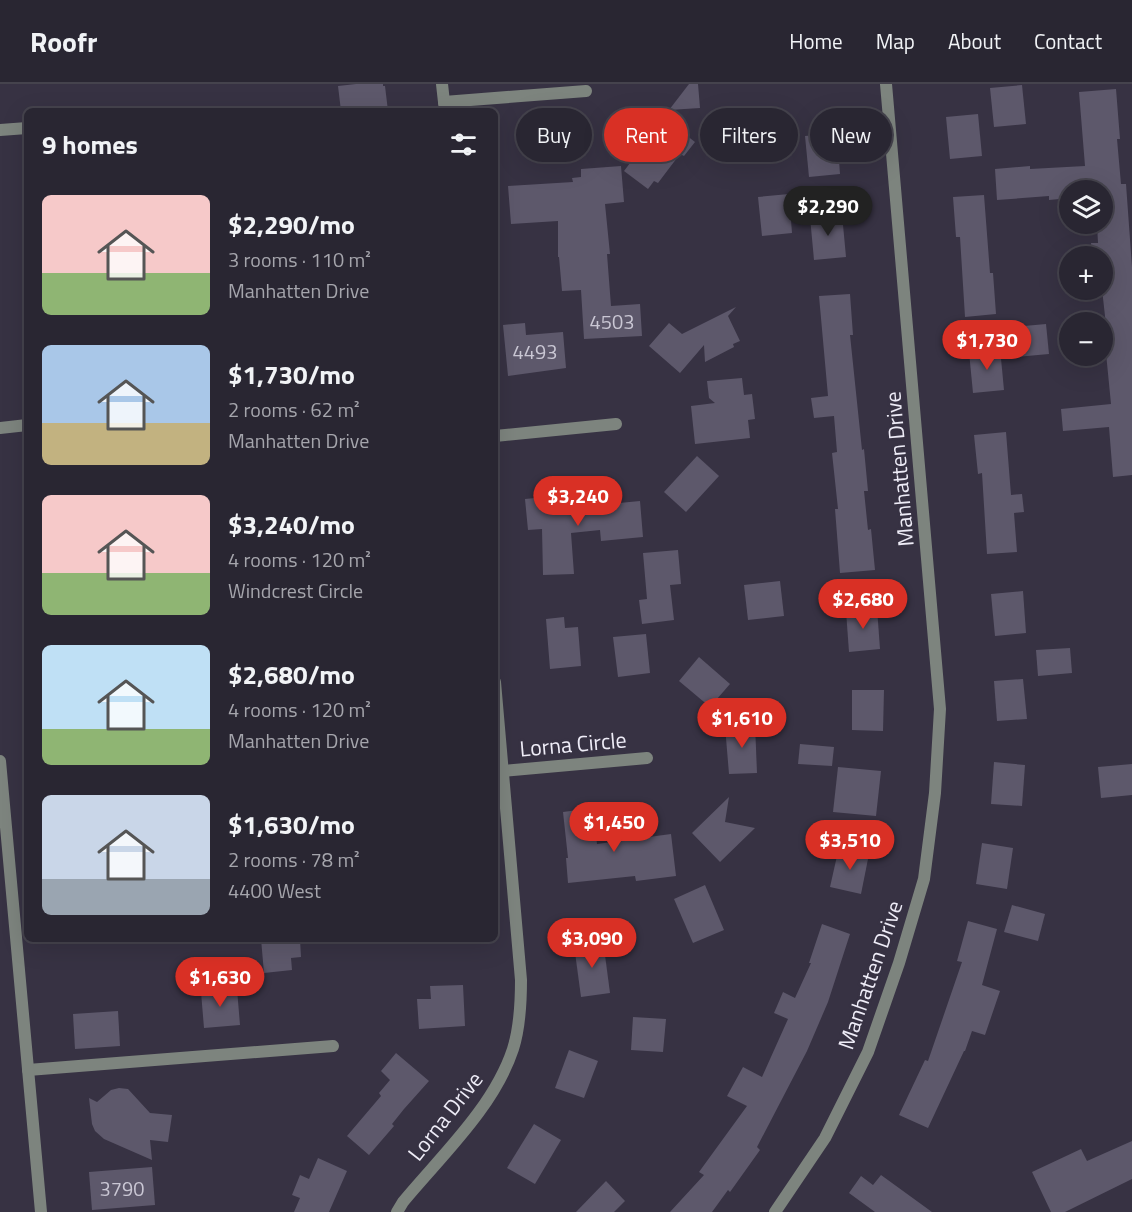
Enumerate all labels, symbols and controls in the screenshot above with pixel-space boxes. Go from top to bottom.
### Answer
text: Roofr [30,20,97,63]
text: Home [789,25,843,57]
text: Map [876,25,915,57]
text: About [948,25,1001,57]
text: Contact [1034,25,1102,57]
chip: Buy [516,108,592,162]
chip: Rent [604,108,688,162]
chip: Filters [700,108,798,162]
chip: New [810,108,892,162]
text: 9 homes [42,125,138,164]
icon: filters [447,128,480,161]
map controls [1059,180,1113,366]
button: layers [1059,180,1113,234]
pin: $2,290 [779,186,877,237]
text: $2,290 [797,190,859,221]
text: $2,290/mo [228,205,355,244]
icon: home [90,219,162,291]
text: 3 rooms · 110 m² [228,244,371,275]
button: + [1059,246,1113,300]
text: Manhatten Drive [228,275,369,306]
house number: 4503 [590,306,634,337]
button: − [1059,312,1113,366]
pin: $1,730 [938,320,1036,371]
text: $1,730 [956,324,1018,355]
house number: 4493 [513,336,557,367]
text: $1,730/mo [228,355,355,394]
icon: home [90,369,162,441]
street label: Manhatten Drive [875,390,923,548]
text: 2 rooms · 62 m² [228,394,360,425]
text: Manhatten Drive [228,425,369,456]
pin: $3,240 [529,476,627,527]
text: $3,240 [547,480,609,511]
text: $3,240/mo [228,505,355,544]
icon: home [90,519,162,591]
text: 4 rooms · 120 m² [228,544,371,575]
text: Windcrest Circle [228,575,363,606]
pin: $2,680 [814,579,912,630]
text: $2,680 [832,583,894,614]
text: $2,680/mo [228,655,355,694]
icon: home [90,669,162,741]
text: 4 rooms · 120 m² [228,694,371,725]
pin: $1,610 [693,698,791,749]
text: $1,610 [711,702,773,733]
street label: Lorna Circle [518,722,628,766]
text: Manhatten Drive [228,725,369,756]
pin: $1,450 [565,802,663,853]
text: $1,630/mo [228,805,355,844]
text: $1,450 [583,806,645,837]
icon: home [90,819,162,891]
pin: $3,510 [801,820,899,871]
text: $3,510 [819,824,881,855]
text: 2 rooms · 78 m² [228,844,360,875]
text: 4400 West [228,875,321,906]
street label: Manhatten Drive [829,896,911,1054]
pin: $3,090 [543,918,641,969]
text: $3,090 [561,922,623,953]
pin: $1,630 [171,957,269,1008]
text: $1,630 [189,961,251,992]
street label: Lorna Drive [399,1064,491,1168]
house number: 3790 [100,1173,144,1204]

